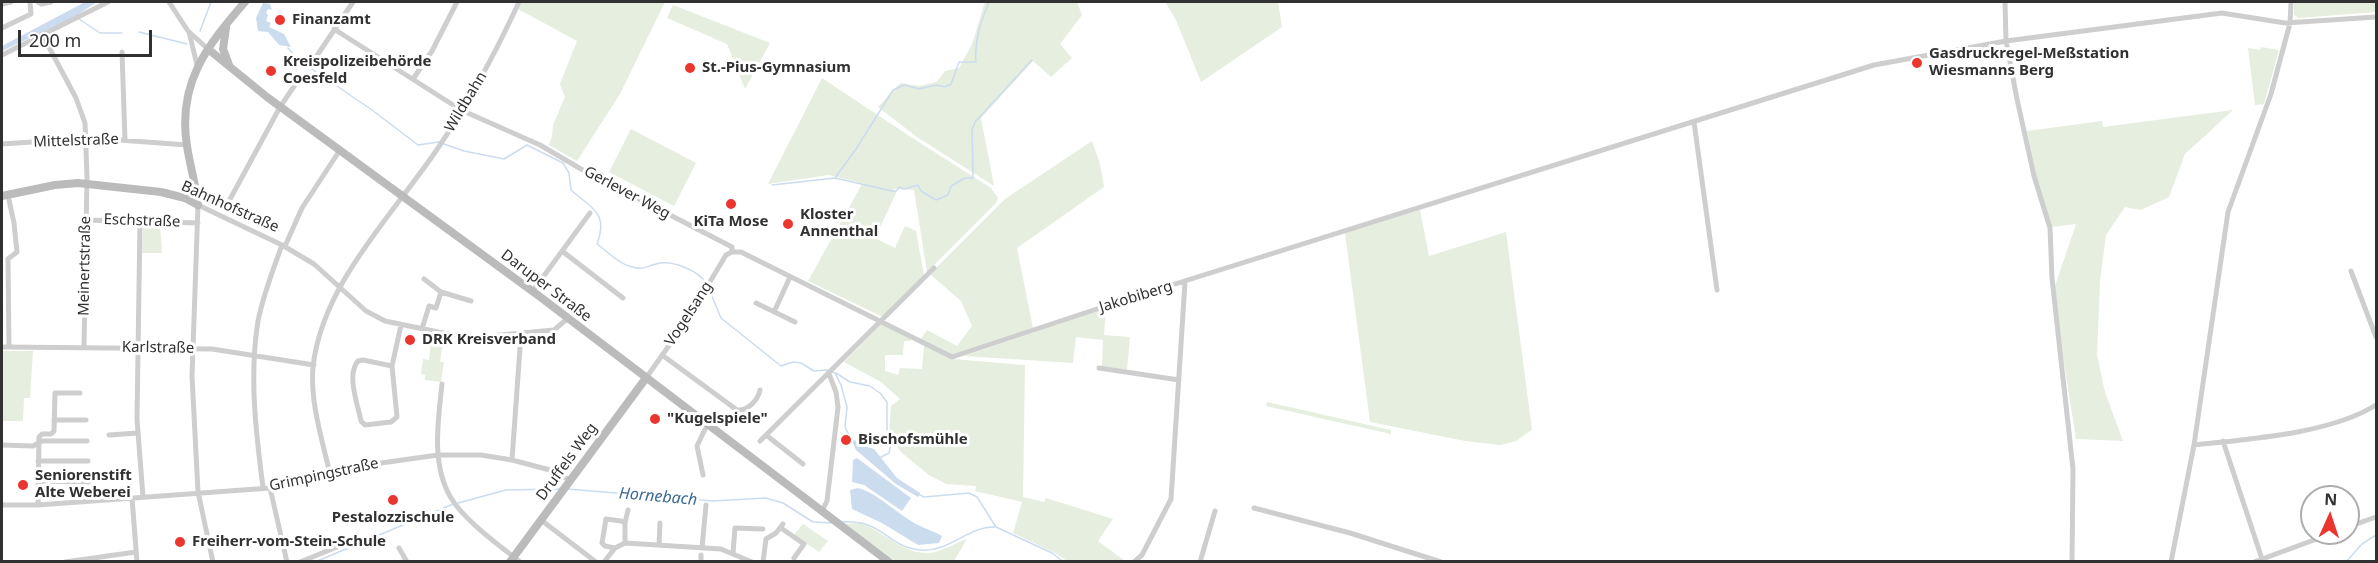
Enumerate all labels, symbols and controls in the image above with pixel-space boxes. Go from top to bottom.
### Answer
place label: Finanzamt [292,11,371,29]
marker: Finanzamt [273,13,287,27]
scale bar [21,18,154,56]
text: 200 m [29,28,81,52]
place label: Gasdruckregel-Meßstation Wiesmanns Berg [1929,45,2129,80]
place label: Kreispolizeibehörde Coesfeld [283,53,431,88]
marker: Gasdruckregel-Meßstation Wiesmanns Berg [1910,56,1924,70]
place label: St.-Pius-Gymnasium [702,59,851,77]
marker: St.-Pius-Gymnasium [683,61,697,75]
marker: Kreispolizeibehörde Coesfeld [264,64,278,78]
street label: Wildbahn [441,69,491,135]
street label: Mittelstraße [33,131,119,151]
street label: Gerlever Weg [581,163,673,223]
street label: Bahnhofstraße [178,177,282,237]
marker: KiTa Mose [724,197,738,211]
place label: Kloster Annenthal [800,206,878,241]
street label: Eschstraße [103,211,181,231]
place label: KiTa Mose [694,213,768,231]
street label: Meinertstraße [75,216,95,316]
marker: Kloster Annenthal [781,217,795,231]
street label: Daruper Straße [497,246,595,326]
street label: Jakobiberg [1097,277,1175,317]
street label: Vogelsang [661,278,717,350]
place label: DRK Kreisverband [422,331,556,349]
marker: DRK Kreisverband [403,333,417,347]
street label: Karlstraße [122,338,194,358]
place label: "Kugelspiele" [667,410,768,428]
marker: "Kugelspiele" [648,412,662,426]
street label: Druffels Weg [533,420,601,504]
place label: Bischofsmühle [858,431,968,449]
marker: Bischofsmühle [839,433,853,447]
street label: Grimpingstraße [268,455,380,495]
place label: Seniorenstift Alte Weberei [35,467,132,502]
marker: Seniorenstift Alte Weberei [16,478,30,492]
water label: Hornebach [618,484,698,510]
north arrow [2300,485,2360,545]
text: N [2324,488,2338,510]
marker: Pestalozzischule [386,493,400,507]
place label: Pestalozzischule [332,509,454,527]
place label: Freiherr-vom-Stein-Schule [192,533,386,551]
marker: Freiherr-vom-Stein-Schule [173,535,187,549]

